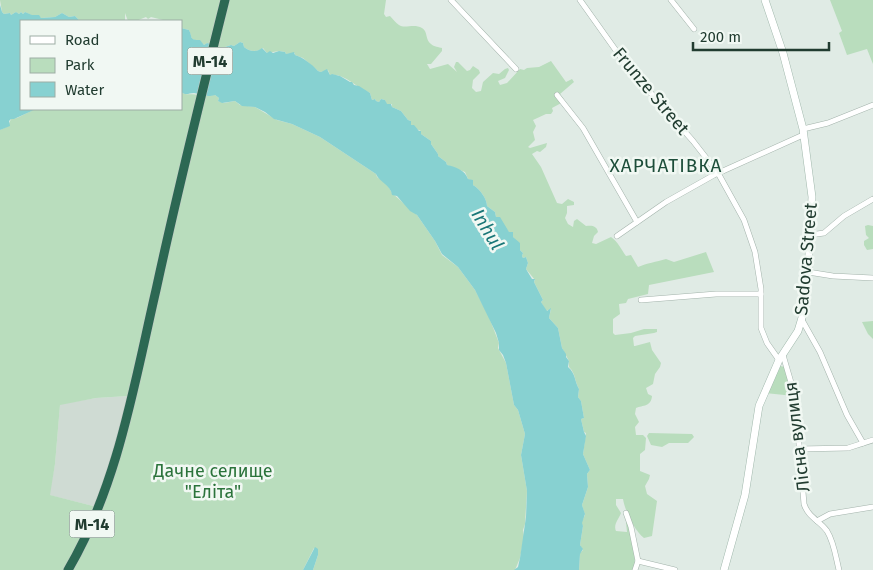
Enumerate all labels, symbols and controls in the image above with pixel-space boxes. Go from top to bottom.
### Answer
legend [20,20,182,110]
scale bar [693,20,829,52]
text: 200 m [700,28,741,46]
text: Road [65,31,100,49]
street label: Frunze Street [608,43,694,140]
road number: М-14 [188,48,232,74]
text: Park [65,56,95,74]
text: Water [65,81,104,99]
district label: ХАРЧАТІВКА [610,154,722,177]
street label: Sadova Street [790,201,822,316]
water label: Inhul [466,204,509,254]
street label: Лісна вулиця [779,381,815,493]
park label: Дачне селище "Еліта" [153,460,272,503]
road number: М-14 [70,510,114,538]

